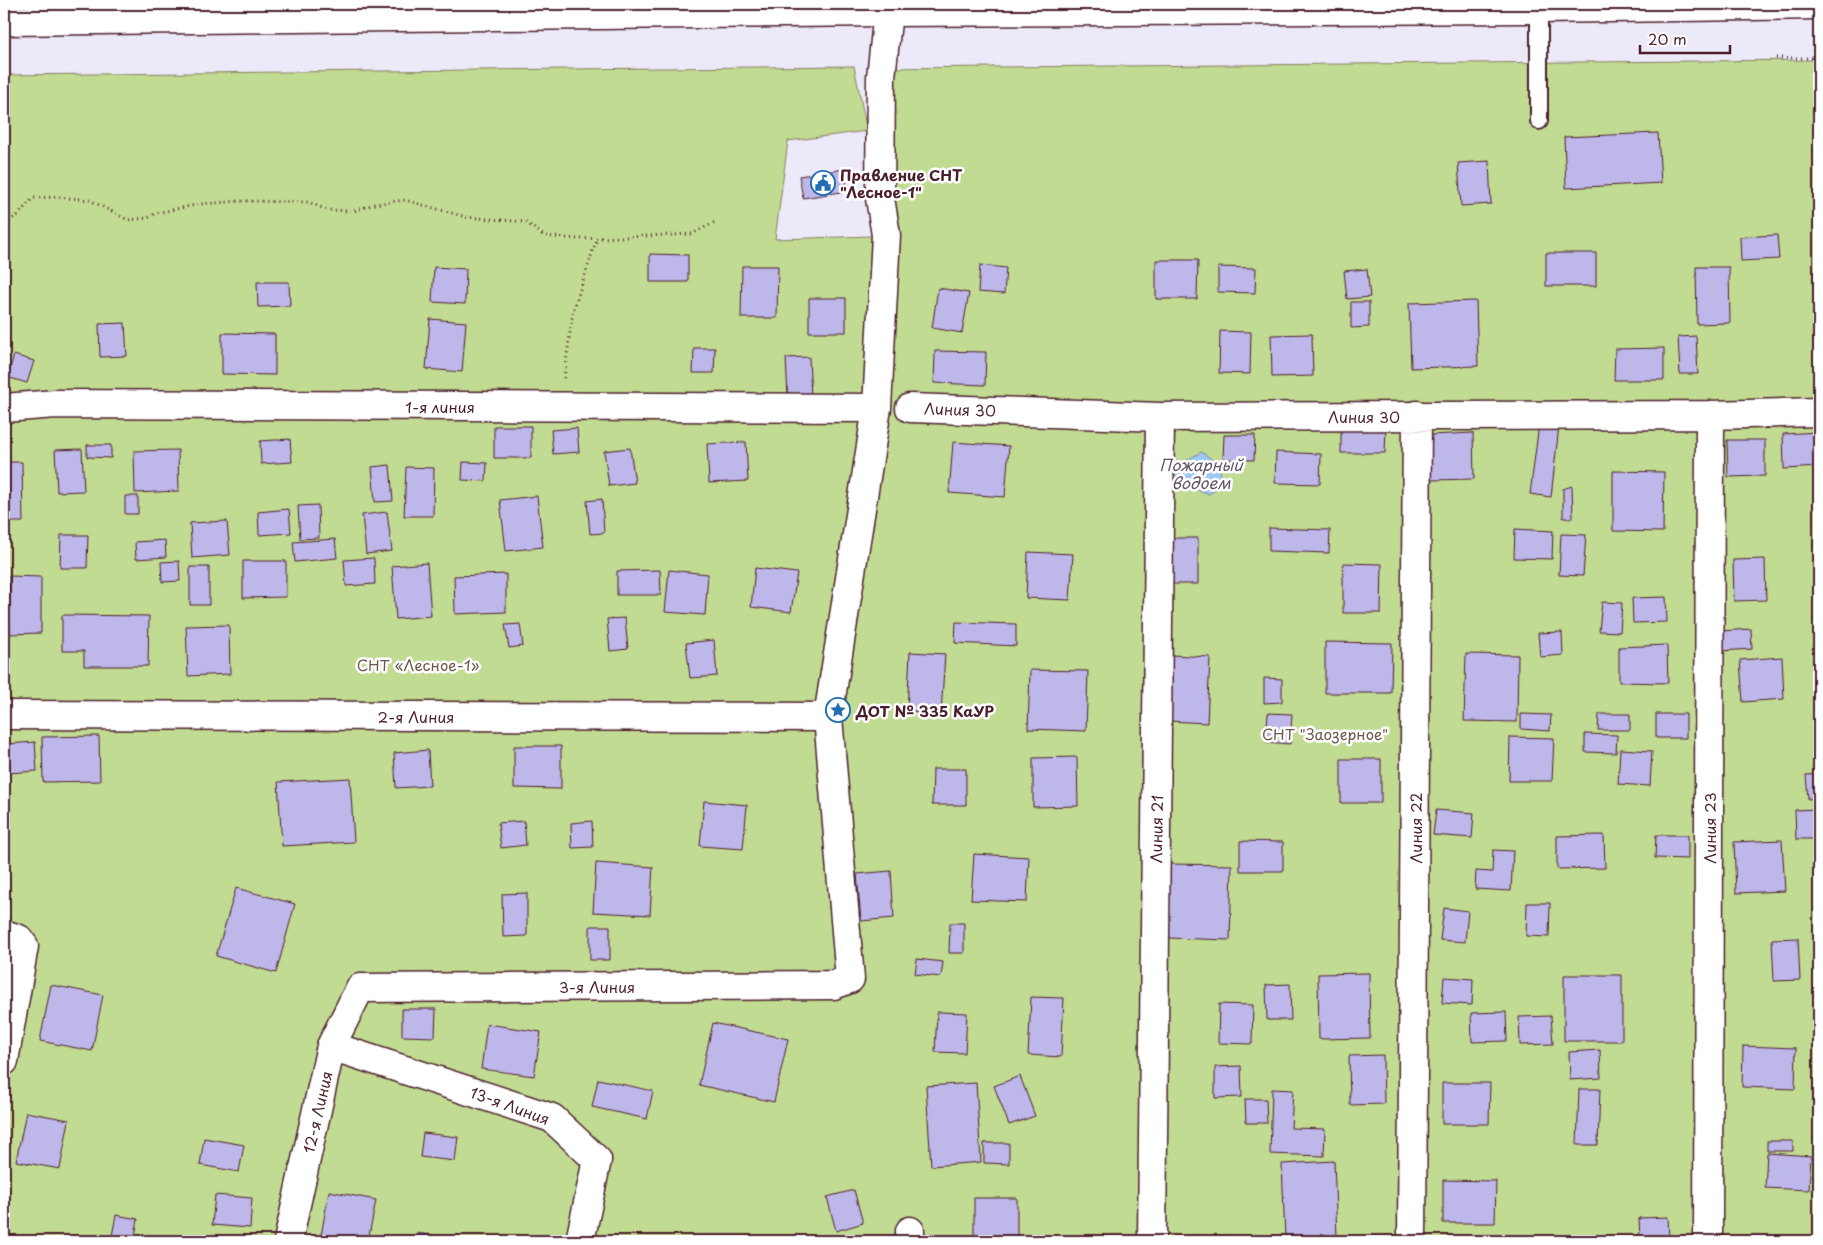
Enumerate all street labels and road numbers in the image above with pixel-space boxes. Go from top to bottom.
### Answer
street label: 1-я линия [405,395,475,418]
street label: Линия 30 [924,396,996,422]
street label: Линия 30 [1328,405,1400,428]
street label: 2-я Линия [378,705,454,728]
street label: Линия 22 [1404,792,1427,864]
street label: Линия 23 [1698,792,1721,864]
street label: Линия 21 [1144,795,1168,863]
street label: 3-я Линия [559,975,635,998]
street label: 12-я Линия [296,1069,338,1155]
street label: 13-я Линия [467,1080,553,1130]

